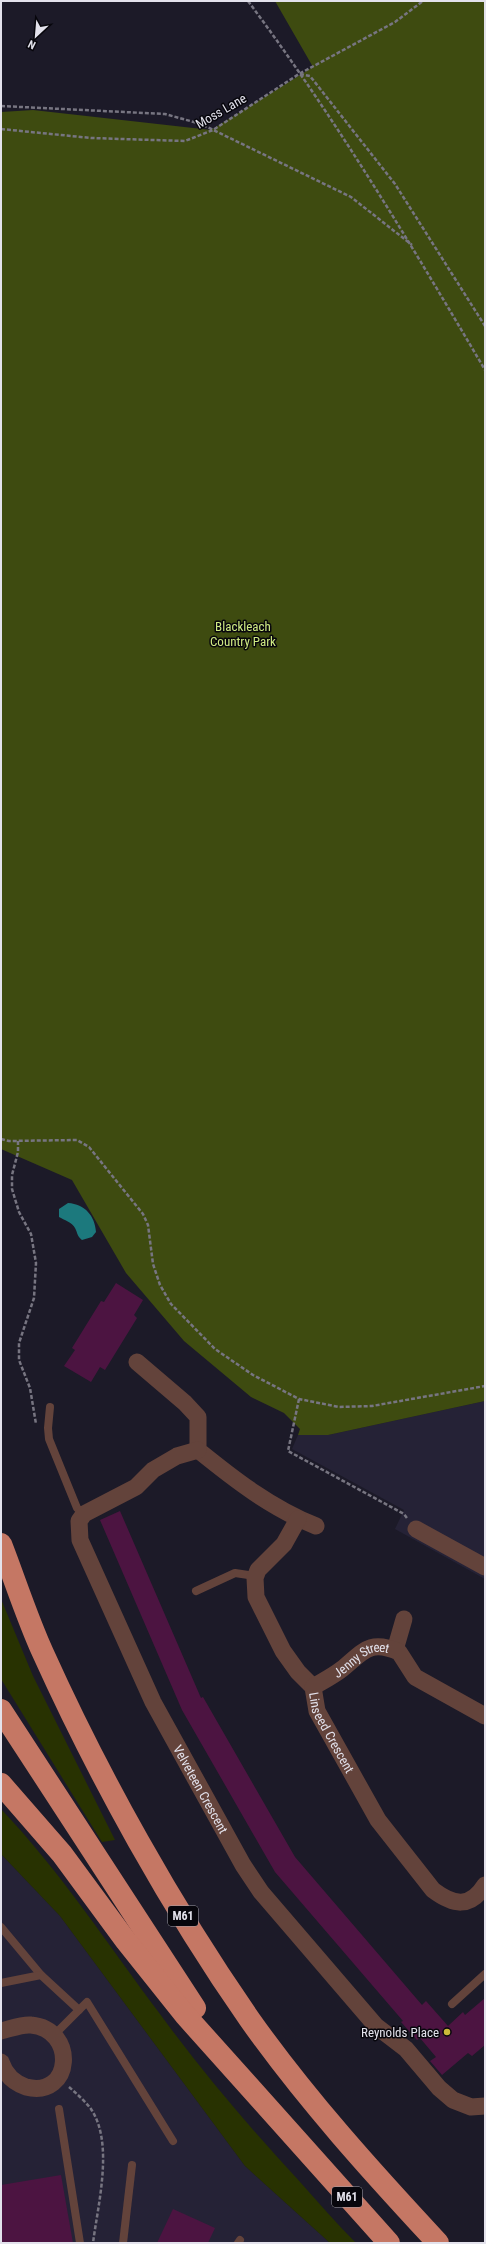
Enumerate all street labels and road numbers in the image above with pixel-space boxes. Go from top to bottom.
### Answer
street label: Moss Lane [193,91,249,131]
street label: Jenny Street [330,1639,391,1680]
street label: Linseed Crescent [306,1691,358,1775]
street label: Velveteen Crescent [171,1742,232,1836]
road number: M61 [168,1906,198,1926]
road number: M61 [332,2187,362,2207]

